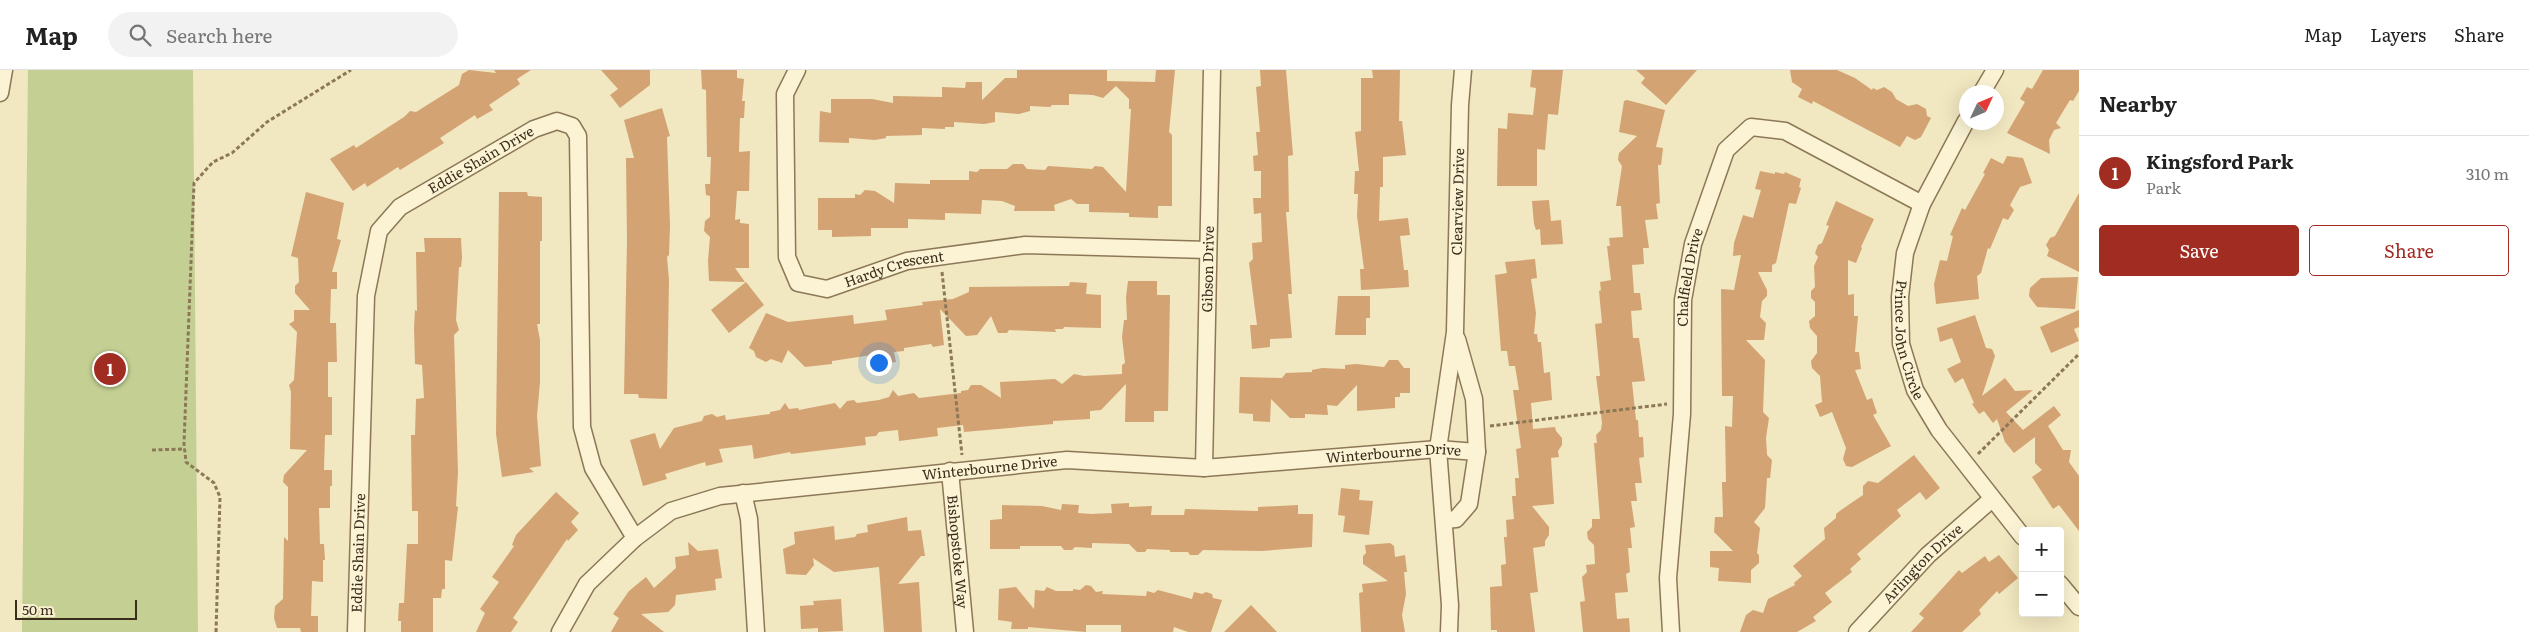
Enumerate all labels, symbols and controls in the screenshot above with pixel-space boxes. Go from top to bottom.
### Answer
search box [108,12,458,57]
text: Map [25,17,78,52]
icon: search [126,21,154,49]
text: Search here [166,21,272,49]
text: Map [2304,21,2342,48]
text: Layers [2370,21,2426,48]
text: Share [2454,21,2504,48]
north arrow [1959,85,2004,130]
text: Nearby [2099,87,2177,118]
street label: Eddie Shain Drive [424,120,537,198]
text: Kingsford Park [2146,147,2293,175]
street label: Clearview Drive [1446,148,1468,256]
text: 1 [2112,161,2118,185]
text: 310 m [2466,161,2509,185]
text: Park [2146,175,2181,199]
street label: Chalfield Drive [1672,225,1707,327]
button: Save [2099,225,2299,276]
button: Share [2309,225,2509,276]
street label: Gibson Drive [1196,226,1218,312]
street label: Hardy Crescent [841,245,945,291]
street label: Prince John Circle [1891,279,1930,403]
pin: 1 [94,350,126,388]
your location [866,350,892,376]
street label: Winterbourne Drive [1325,438,1462,467]
street label: Winterbourne Drive [921,450,1058,484]
street label: Eddie Shain Drive [346,493,369,613]
street label: Bishopstoke Way [943,494,974,610]
street label: Arlington Drive [1878,518,1966,607]
map controls [2019,527,2064,617]
button: + [2019,527,2064,572]
button: − [2019,572,2064,617]
scale bar [15,597,138,620]
text: 50 m [22,599,54,619]

